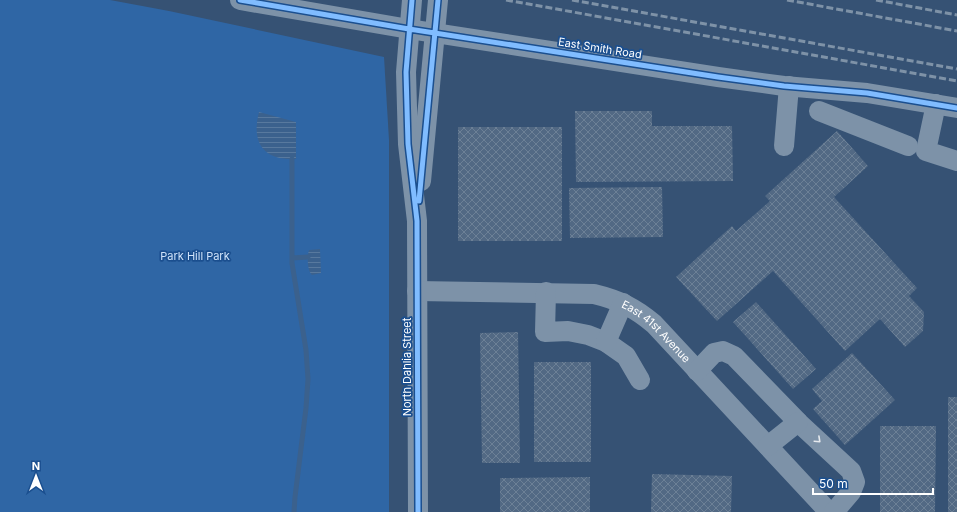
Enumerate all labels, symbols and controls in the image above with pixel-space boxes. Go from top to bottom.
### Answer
street label: East Smith Road [557,34,643,62]
park label: Park Hill Park [160,249,230,263]
street label: East 41st Avenue [619,297,693,365]
street label: North Dahlia Street [400,317,414,416]
one-way arrow [813,435,820,442]
north arrow [16,456,56,496]
text: N [32,459,40,473]
scale bar [813,470,933,496]
text: 50 m [819,476,848,491]

